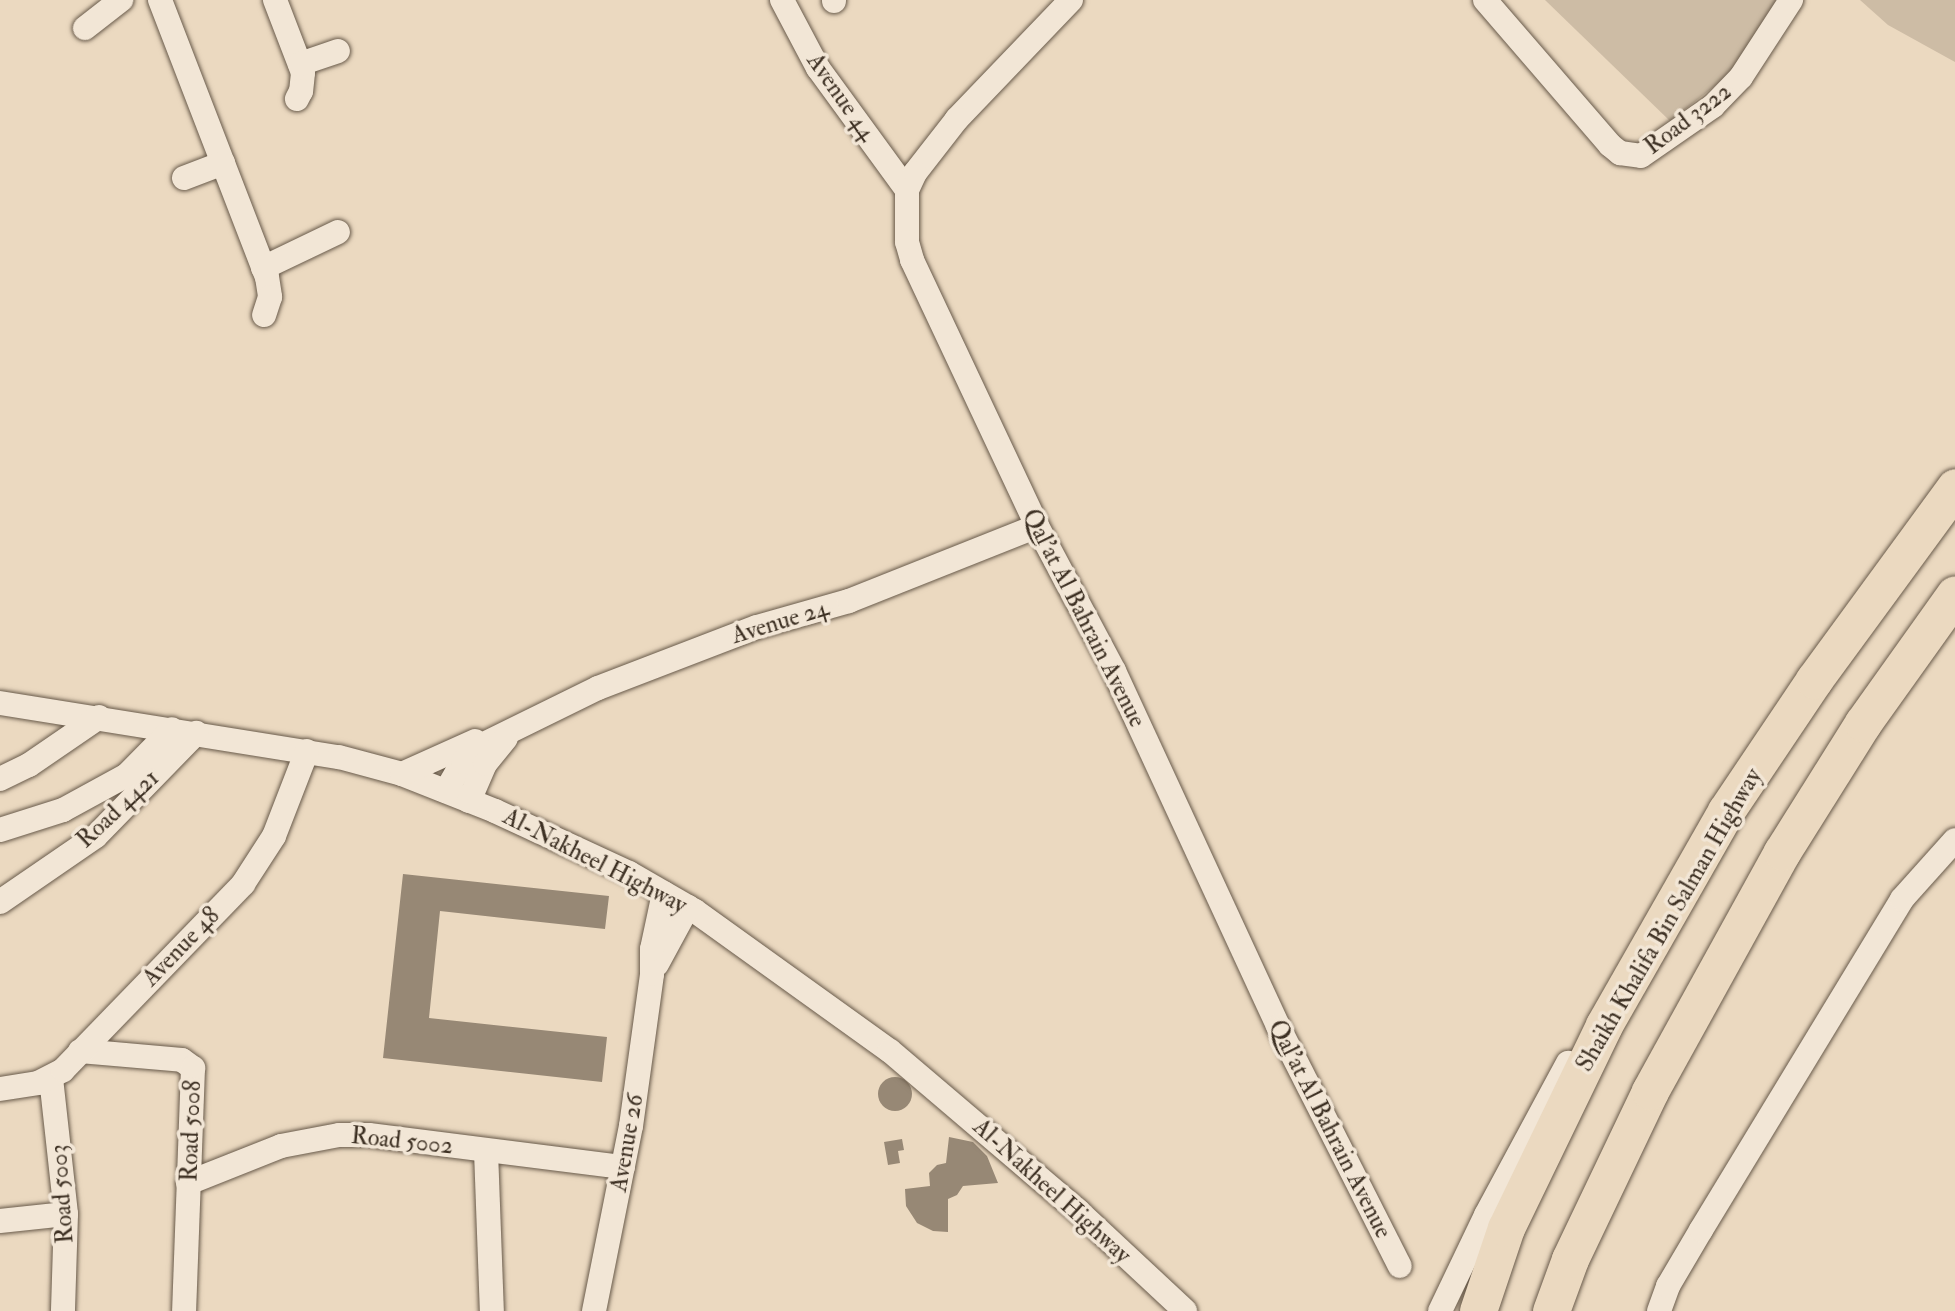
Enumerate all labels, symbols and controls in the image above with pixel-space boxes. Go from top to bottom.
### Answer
street label: Avenue 44 [800,48,882,146]
street label: Road 3222 [1639,77,1737,161]
street label: Qal'at Al Bahrain Avenue [1016,504,1152,732]
street label: Avenue 24 [728,594,832,650]
street label: Shaikh Khalifa Bin Salman Highway [1570,763,1768,1077]
street label: Road 4421 [71,764,165,854]
street label: Al-Nakheel Highway [498,802,692,920]
street label: Avenue 48 [136,901,226,993]
street label: Qal'at Al Bahrain Avenue [1262,1015,1398,1243]
street label: Road 5008 [175,1080,207,1182]
street label: Avenue 26 [604,1092,650,1194]
street label: Al-Nakheel Highway [967,1113,1137,1269]
street label: Road 5002 [350,1121,454,1161]
street label: Road 5003 [44,1143,80,1245]

